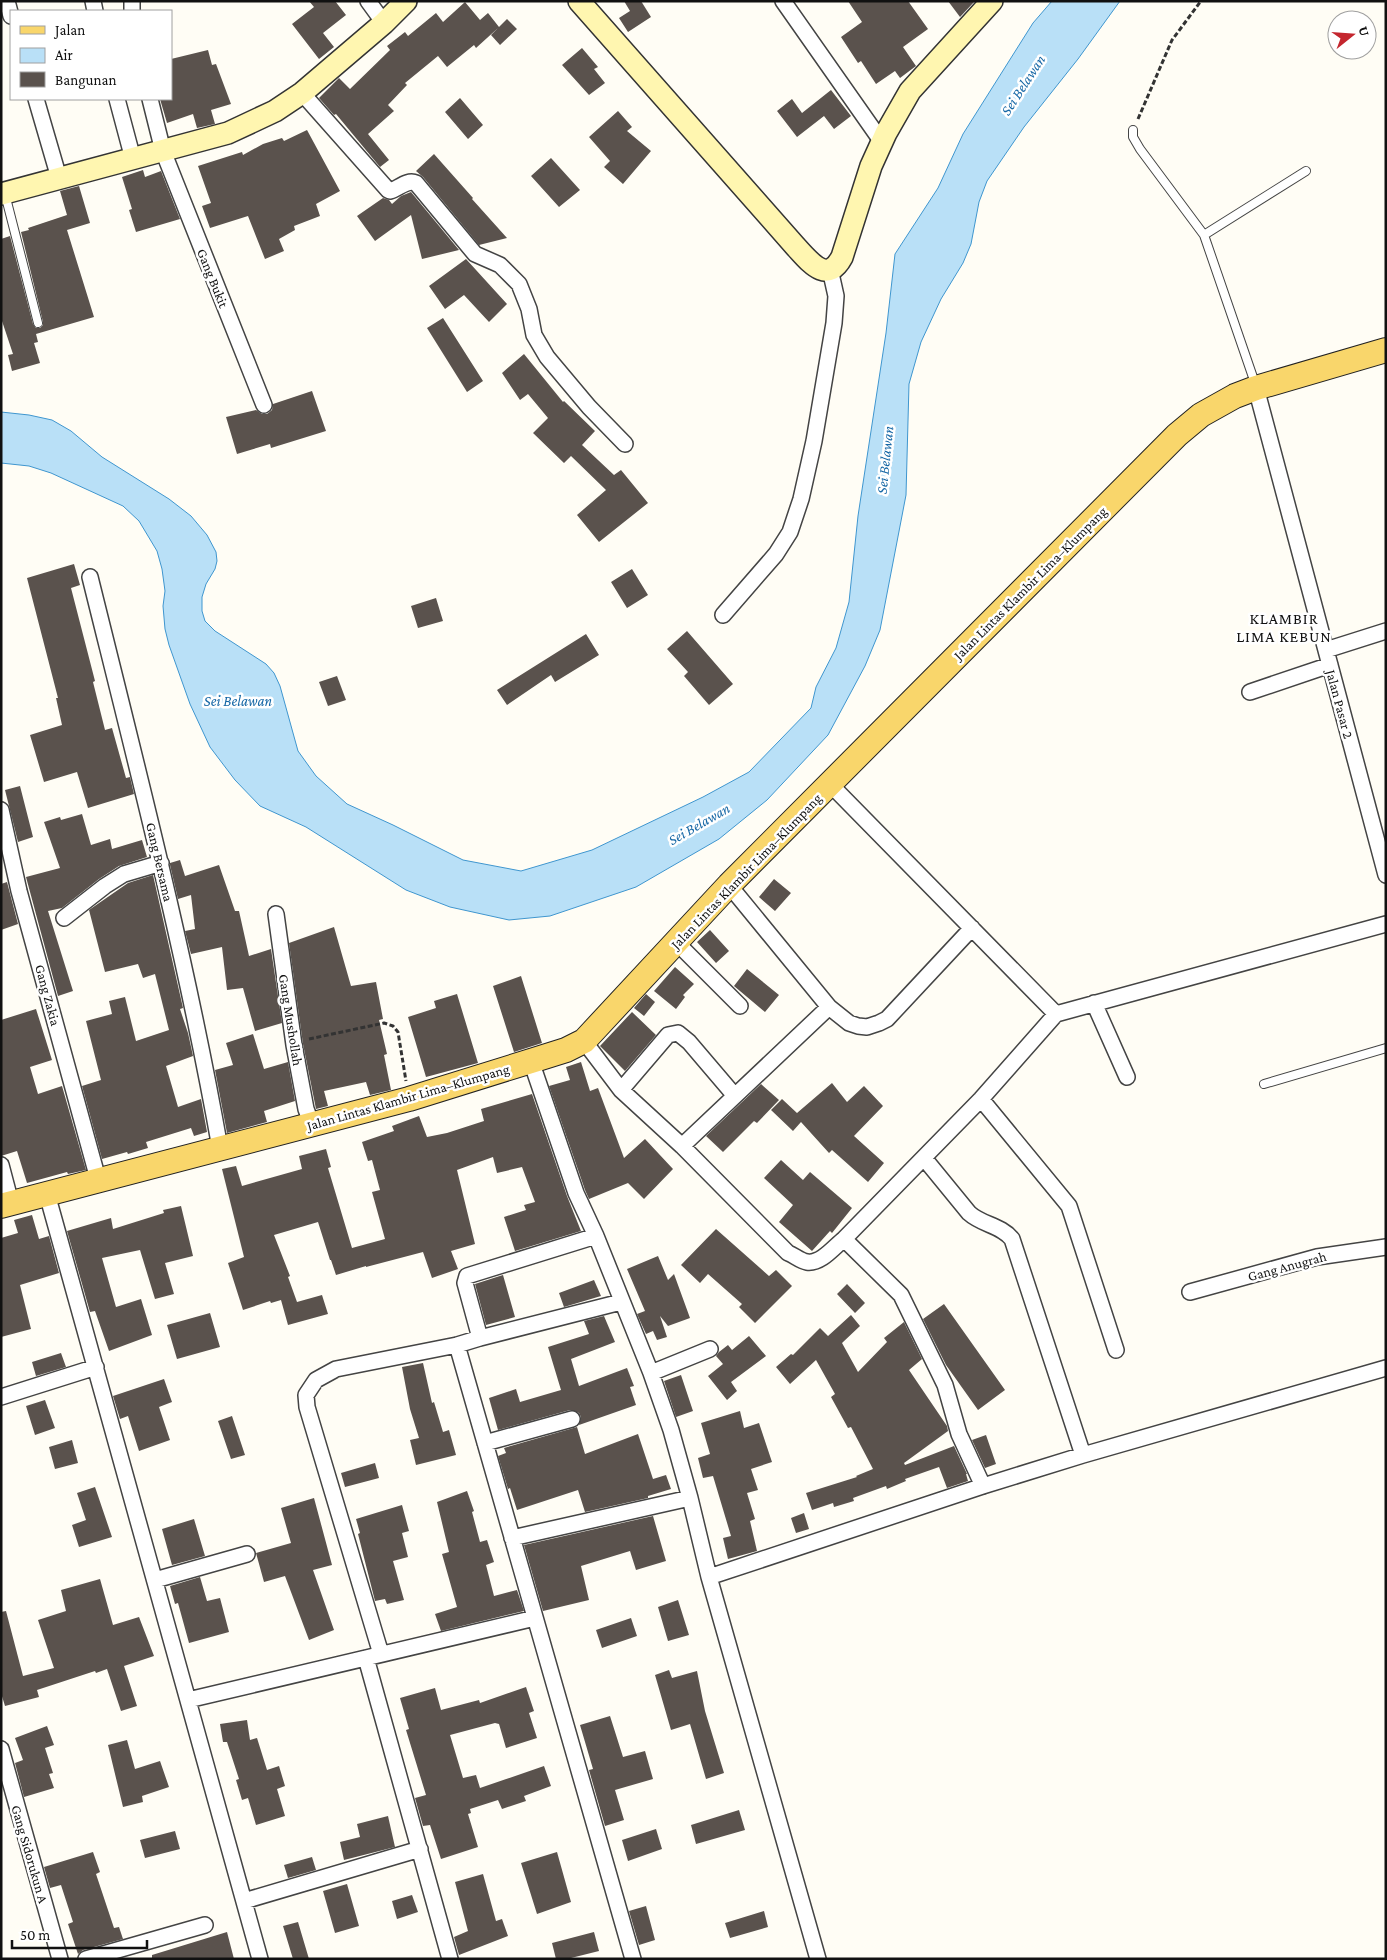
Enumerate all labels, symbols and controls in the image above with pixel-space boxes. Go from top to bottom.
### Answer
legend [10,10,172,100]
north arrow [1327,10,1377,60]
text: Jalan [53,22,85,39]
text: U [1355,24,1374,39]
text: Air [55,47,73,63]
water label: Sei Belawan [998,52,1049,118]
text: Bangunan [55,72,116,89]
street label: Gang Bukit [194,246,232,310]
water label: Sei Belawan [873,425,897,495]
street label: Jalan Lintas Klambir Lima–Klumpang [949,503,1110,664]
district label: KLAMBIR LIMA KEBUN [1236,610,1332,645]
street label: Jalan Pasar 2 [1323,666,1357,740]
water label: Sei Belawan [204,693,273,709]
street label: Jalan Lintas Klambir Lima–Klumpang [666,790,825,953]
water label: Sei Belawan [665,800,733,848]
street label: Gang Bersama [143,821,177,904]
street label: Gang Zakia [32,963,64,1028]
street label: Gang Mushollah [276,973,306,1067]
street label: Jalan Lintas Klambir Lima–Klumpang [303,1060,511,1134]
street label: Gang Anugrah [1246,1248,1328,1284]
street label: Gang Sidorukun A [8,1803,52,1905]
scale bar [12,1918,148,1950]
text: 50 m [20,1927,50,1943]

